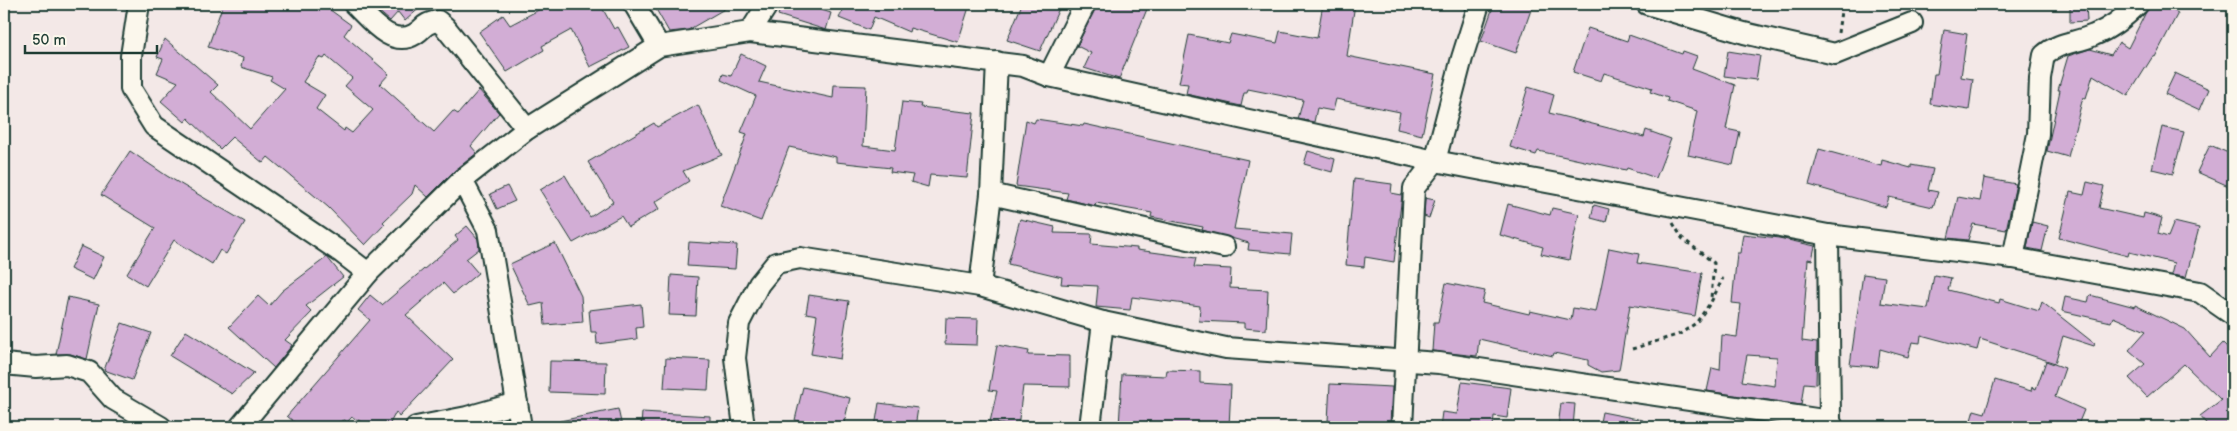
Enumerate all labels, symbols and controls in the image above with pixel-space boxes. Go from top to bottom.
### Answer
scale bar [25,22,158,54]
text: 50 m [32,31,66,50]

